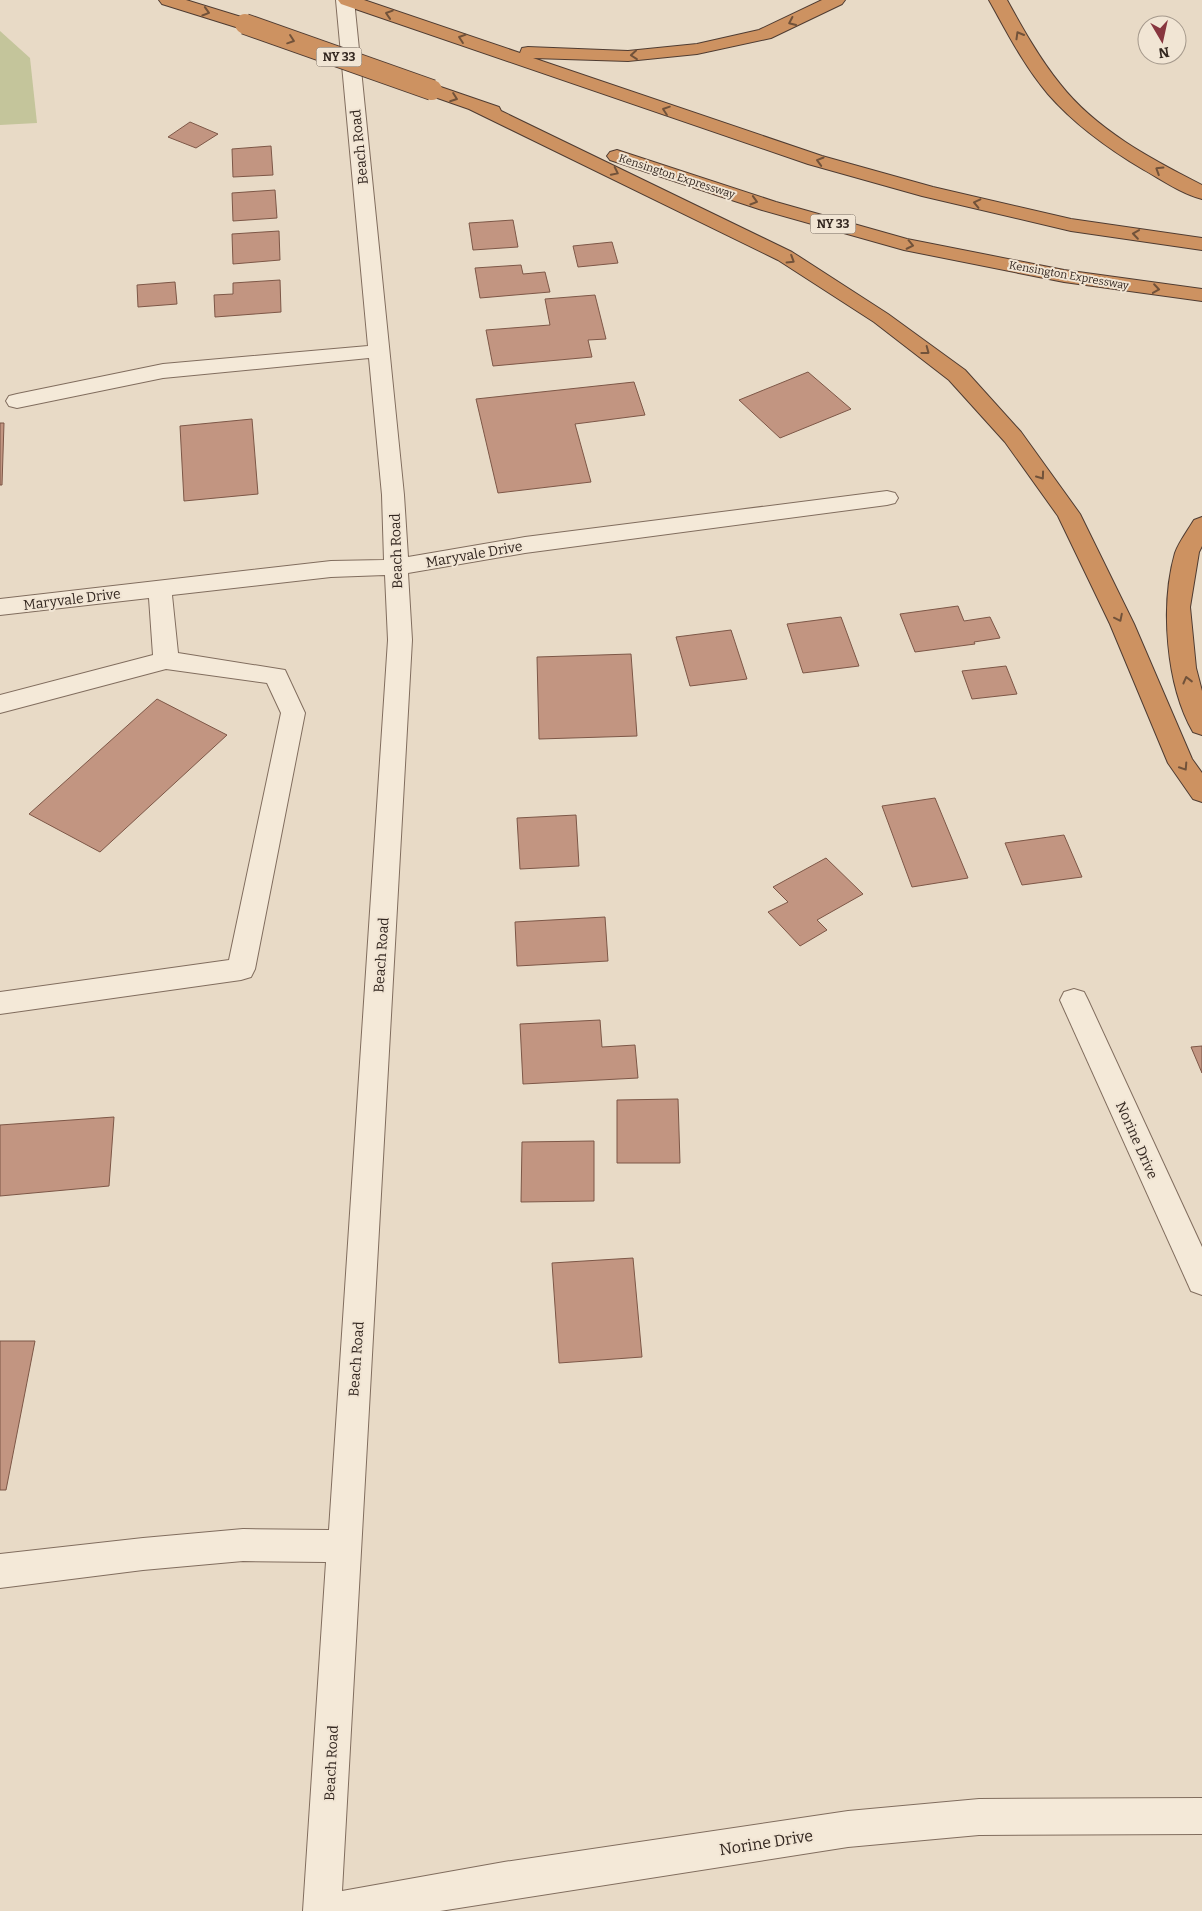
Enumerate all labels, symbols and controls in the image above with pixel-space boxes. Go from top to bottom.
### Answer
one-way arrow [202,6,210,16]
one-way arrow [386,10,394,20]
one-way arrow [788,15,797,26]
north arrow [1137,15,1187,65]
one-way arrow [1015,32,1025,41]
one-way arrow [286,34,295,44]
one-way arrow [458,34,466,44]
text: N [1157,43,1171,62]
road number: NY 33 [316,48,362,66]
one-way arrow [630,50,638,61]
one-way arrow [449,92,458,102]
one-way arrow [662,106,671,116]
street label: Beach Road [347,109,372,185]
street label: Kensington Expressway [617,152,737,201]
one-way arrow [816,157,825,167]
one-way arrow [610,166,619,176]
one-way arrow [1155,167,1164,177]
one-way arrow [749,195,758,205]
one-way arrow [973,198,982,209]
road number: NY 33 [810,214,856,233]
one-way arrow [1132,229,1140,240]
one-way arrow [906,240,915,250]
one-way arrow [786,254,795,264]
street label: Kensington Expressway [1008,259,1130,292]
one-way arrow [1152,284,1161,294]
one-way arrow [920,346,929,354]
one-way arrow [1035,470,1044,480]
street label: Beach Road [387,513,406,589]
street label: Maryvale Drive [424,538,524,571]
street label: Maryvale Drive [23,585,122,614]
one-way arrow [1113,613,1124,622]
one-way arrow [1182,675,1193,684]
one-way arrow [1178,761,1188,770]
street label: Beach Road [370,917,393,993]
street label: Norine Drive [1112,1099,1161,1182]
street label: Beach Road [345,1321,368,1397]
street label: Beach Road [321,1725,342,1801]
street label: Norine Drive [718,1826,814,1859]

